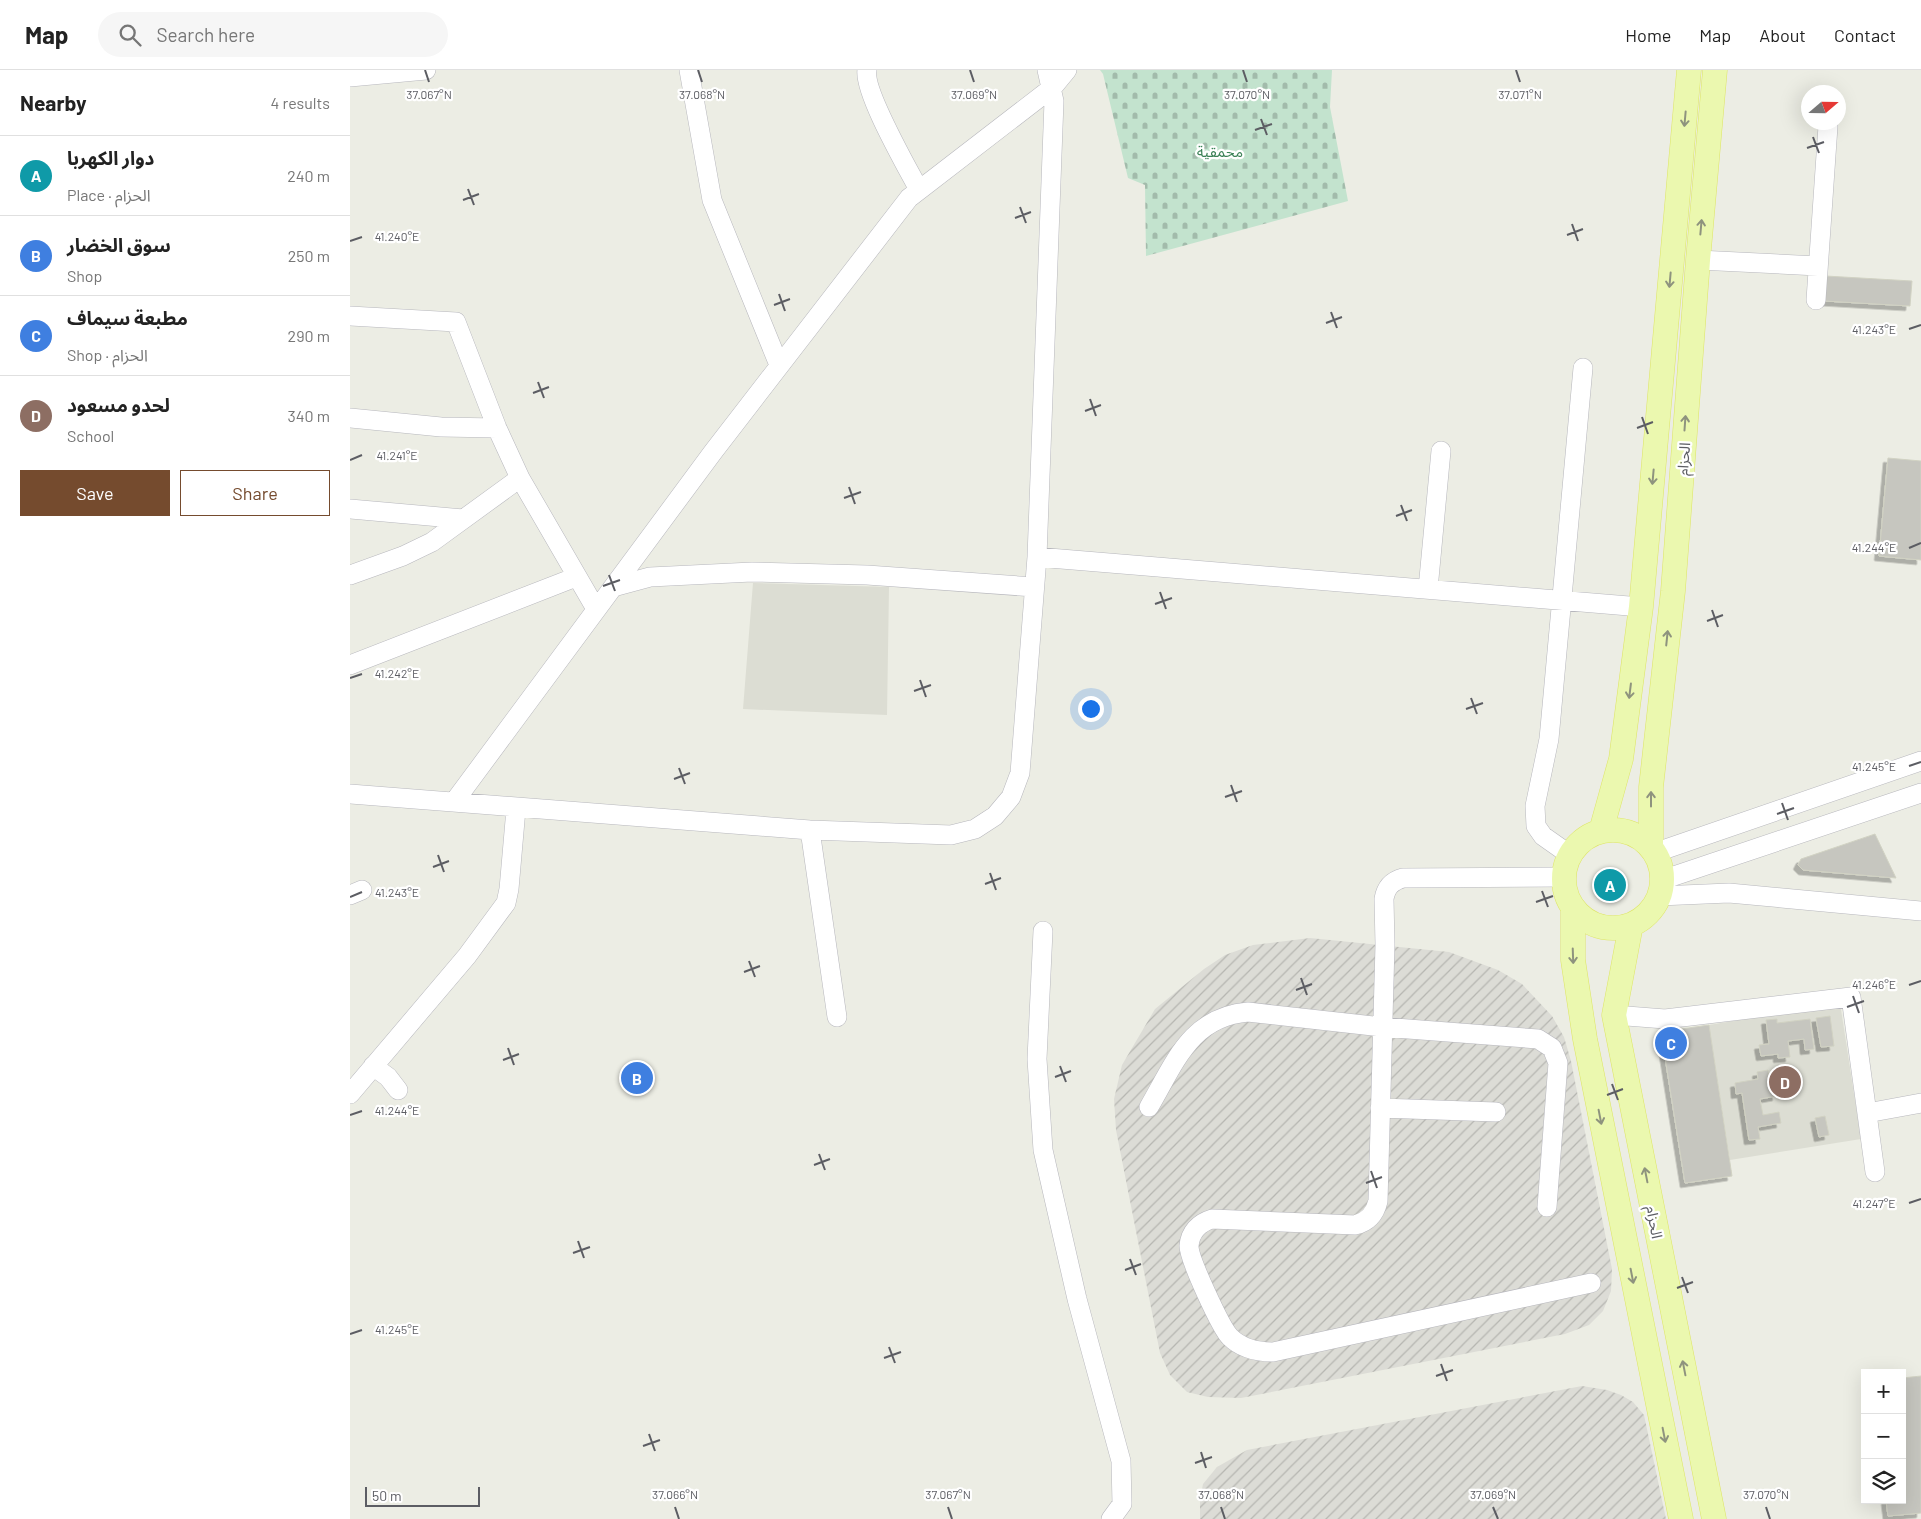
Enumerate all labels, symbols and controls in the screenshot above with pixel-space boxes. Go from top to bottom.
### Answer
search box [98,12,448,57]
text: Map [25,20,68,49]
icon: search [116,21,144,49]
text: Search here [156,23,255,46]
text: Home [1625,24,1671,46]
text: Map [1699,24,1731,46]
text: About [1759,24,1806,46]
text: Contact [1834,24,1896,46]
north arrow [1801,85,1846,130]
text: 37.067°N [406,87,452,101]
text: 37.068°N [679,87,725,101]
text: 37.069°N [951,87,997,101]
text: 37.070°N [1224,87,1270,101]
text: 37.071°N [1498,87,1542,101]
text: Nearby [20,90,86,115]
text: 4 results [270,93,330,112]
one-way arrow [1680,110,1690,126]
park label: محمقية [1197,142,1243,160]
text: دوار الكهربا [67,146,154,169]
text: A [31,166,41,185]
text: 240 m [287,166,330,185]
text: Place · الحزام [67,185,151,204]
one-way arrow [1696,219,1706,235]
text: 41.240°E [375,229,419,243]
text: سوق الخضار [67,233,171,256]
text: B [31,246,41,265]
text: 250 m [288,246,330,265]
text: Shop [67,266,102,285]
one-way arrow [1666,272,1675,288]
text: مطبعة سيماف [67,306,188,329]
text: 41.243°E [1852,322,1896,336]
text: C [31,326,41,345]
text: 290 m [288,326,330,345]
text: Shop · الحزام [67,345,148,364]
text: لحدو مسعود [67,393,170,416]
text: D [31,406,41,425]
text: 340 m [287,406,330,425]
one-way arrow [1681,416,1690,432]
text: School [67,426,114,445]
street label: الحزام [1673,442,1696,477]
text: 41.241°E [376,448,418,462]
one-way arrow [1648,469,1658,485]
button: Save [20,470,170,516]
button: Share [180,470,330,516]
text: 41.244°E [1852,540,1896,554]
one-way arrow [1662,630,1672,646]
text: 41.242°E [375,666,419,680]
one-way arrow [1625,683,1635,699]
your location [1078,696,1104,722]
text: 41.245°E [1852,759,1896,773]
one-way arrow [1646,792,1656,808]
pin: A [1594,866,1626,904]
text: 41.243°E [375,885,419,899]
one-way arrow [1569,948,1578,964]
text: 41.246°E [1852,977,1896,991]
pin: C [1655,1024,1687,1062]
pin: B [621,1059,653,1097]
pin: D [1769,1063,1801,1101]
text: 41.244°E [375,1103,419,1117]
one-way arrow [1596,1108,1606,1124]
one-way arrow [1640,1167,1650,1183]
text: 41.247°E [1852,1196,1896,1210]
street label: الحزام [1640,1204,1667,1241]
one-way arrow [1628,1267,1638,1283]
text: 41.245°E [375,1322,419,1336]
one-way arrow [1679,1361,1689,1377]
map controls [1861,1369,1906,1504]
button: + [1861,1369,1906,1414]
button: − [1861,1414,1906,1459]
one-way arrow [1660,1427,1670,1443]
button: layers [1861,1459,1906,1504]
scale bar [365,1484,480,1507]
text: 50 m [372,1487,401,1504]
text: 37.066°N [652,1487,698,1501]
text: 37.067°N [925,1487,971,1501]
text: 37.068°N [1198,1487,1244,1501]
text: 37.069°N [1470,1487,1516,1501]
text: 37.070°N [1743,1487,1789,1501]

